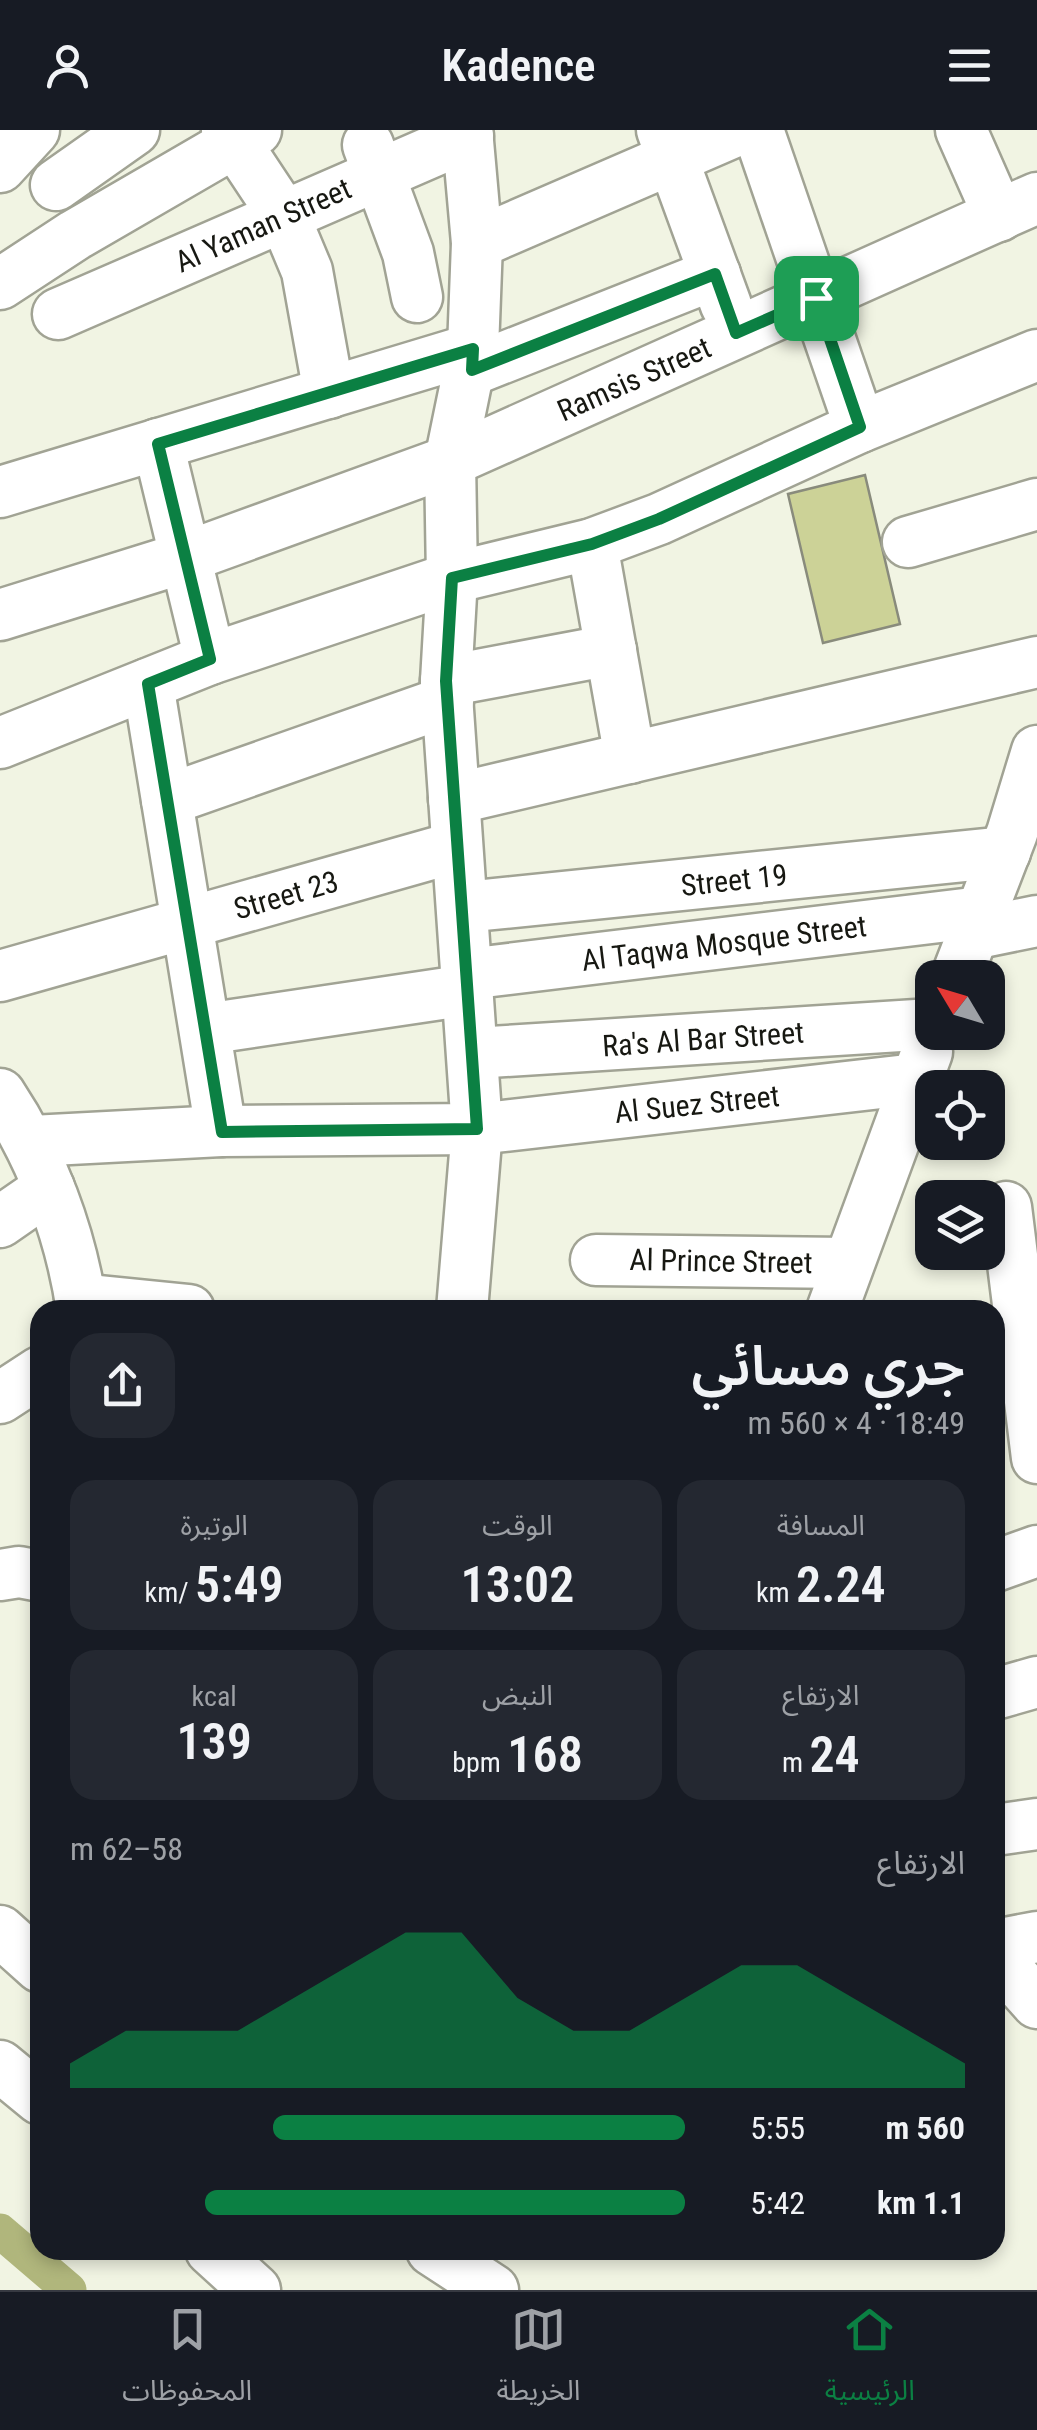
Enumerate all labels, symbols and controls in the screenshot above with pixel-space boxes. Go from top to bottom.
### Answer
icon: person [40,38,95,93]
icon: menu [942,38,997,93]
text: Kadence [441,39,596,92]
street label: Al Yaman Street [170,171,356,279]
pin [774,256,859,341]
icon: arrive [789,271,844,326]
street label: Ramsis Street [552,330,716,428]
street label: Street 19 [679,857,789,903]
street label: Street 23 [230,863,342,927]
street label: Al Taqwa Mosque Street [580,908,868,978]
north arrow [915,960,1005,1050]
map controls [915,960,1005,1270]
street label: Ra's Al Bar Street [601,1014,805,1064]
button: locate [915,1070,1005,1160]
street label: Al Suez Street [613,1078,781,1130]
button: layers [915,1180,1005,1270]
street label: Al Prince Street [629,1242,813,1280]
button: share [70,1333,175,1438]
text: جري مسائي [692,1334,965,1398]
text: 18:49 · 4 × 560 m [747,1404,965,1442]
text: الوتيرة [181,1509,248,1542]
text: الوقت [482,1509,553,1542]
text: المسافة [777,1509,865,1542]
text: 5:49 [195,1556,284,1614]
text: 13:02 [461,1556,574,1614]
text: 2.24 [796,1556,886,1614]
text: /km [145,1576,195,1609]
text: km [756,1576,796,1609]
text: النبض [482,1679,553,1712]
text: الارتفاع [782,1679,859,1712]
text: kcal [192,1680,237,1713]
text: 139 [176,1713,252,1771]
text: 168 [507,1726,583,1784]
text: 24 [809,1726,860,1784]
text: bpm [452,1746,507,1779]
text: m [782,1746,809,1779]
text: 58–62 m [70,1830,183,1868]
text: الارتفاع [877,1844,965,1882]
text: 5:55 [750,2109,805,2147]
text: 560 m [885,2109,965,2147]
text: 5:42 [750,2184,805,2222]
text: 1.1 km [877,2184,965,2222]
tab: المحفوظات [122,2302,252,2421]
tab: الخريطة [497,2302,580,2421]
tab: الرئيسية [825,2302,915,2421]

